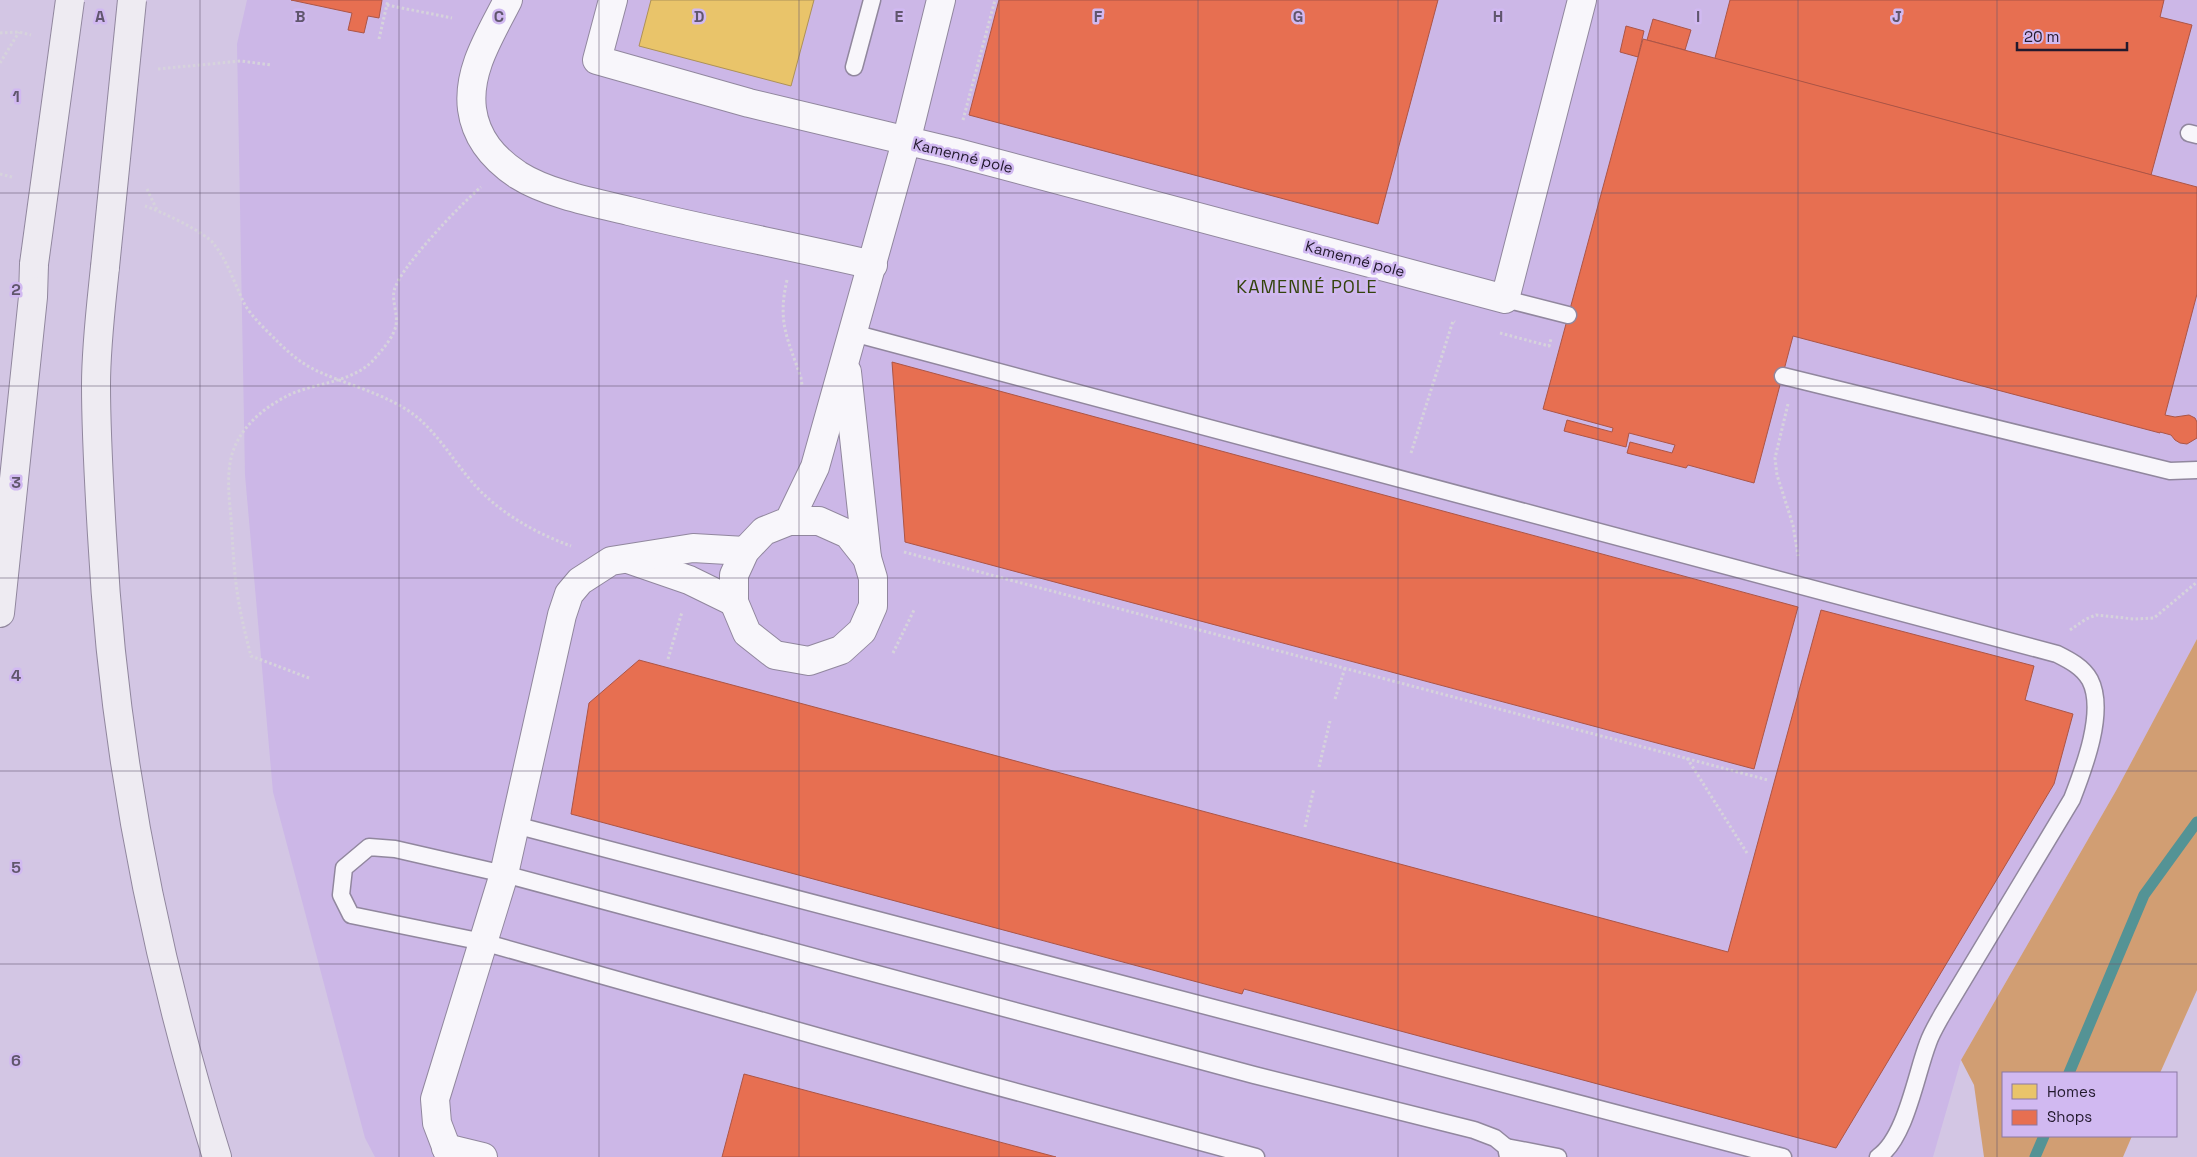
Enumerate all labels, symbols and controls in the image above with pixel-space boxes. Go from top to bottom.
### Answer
text: A [95,6,105,27]
text: B [295,6,305,27]
text: C [494,6,504,27]
text: D [694,6,704,27]
text: E [895,6,904,27]
text: F [1094,6,1103,27]
text: G [1293,6,1303,27]
text: H [1493,6,1503,27]
text: I [1696,6,1700,27]
text: J [1892,6,1902,27]
scale bar [2017,20,2127,52]
text: 20 m [2024,27,2059,46]
text: 1 [12,86,20,107]
street label: Kamenné pole [911,134,1015,177]
street label: Kamenné pole [1303,236,1407,281]
district label: KAMENNÉ POLE [1236,275,1378,298]
text: 2 [11,279,21,300]
text: 3 [11,472,21,493]
text: 4 [11,665,21,686]
text: 5 [11,857,21,878]
text: 6 [11,1050,21,1071]
legend [2002,1072,2177,1137]
text: Homes [2047,1082,2096,1101]
text: Shops [2047,1107,2092,1126]

